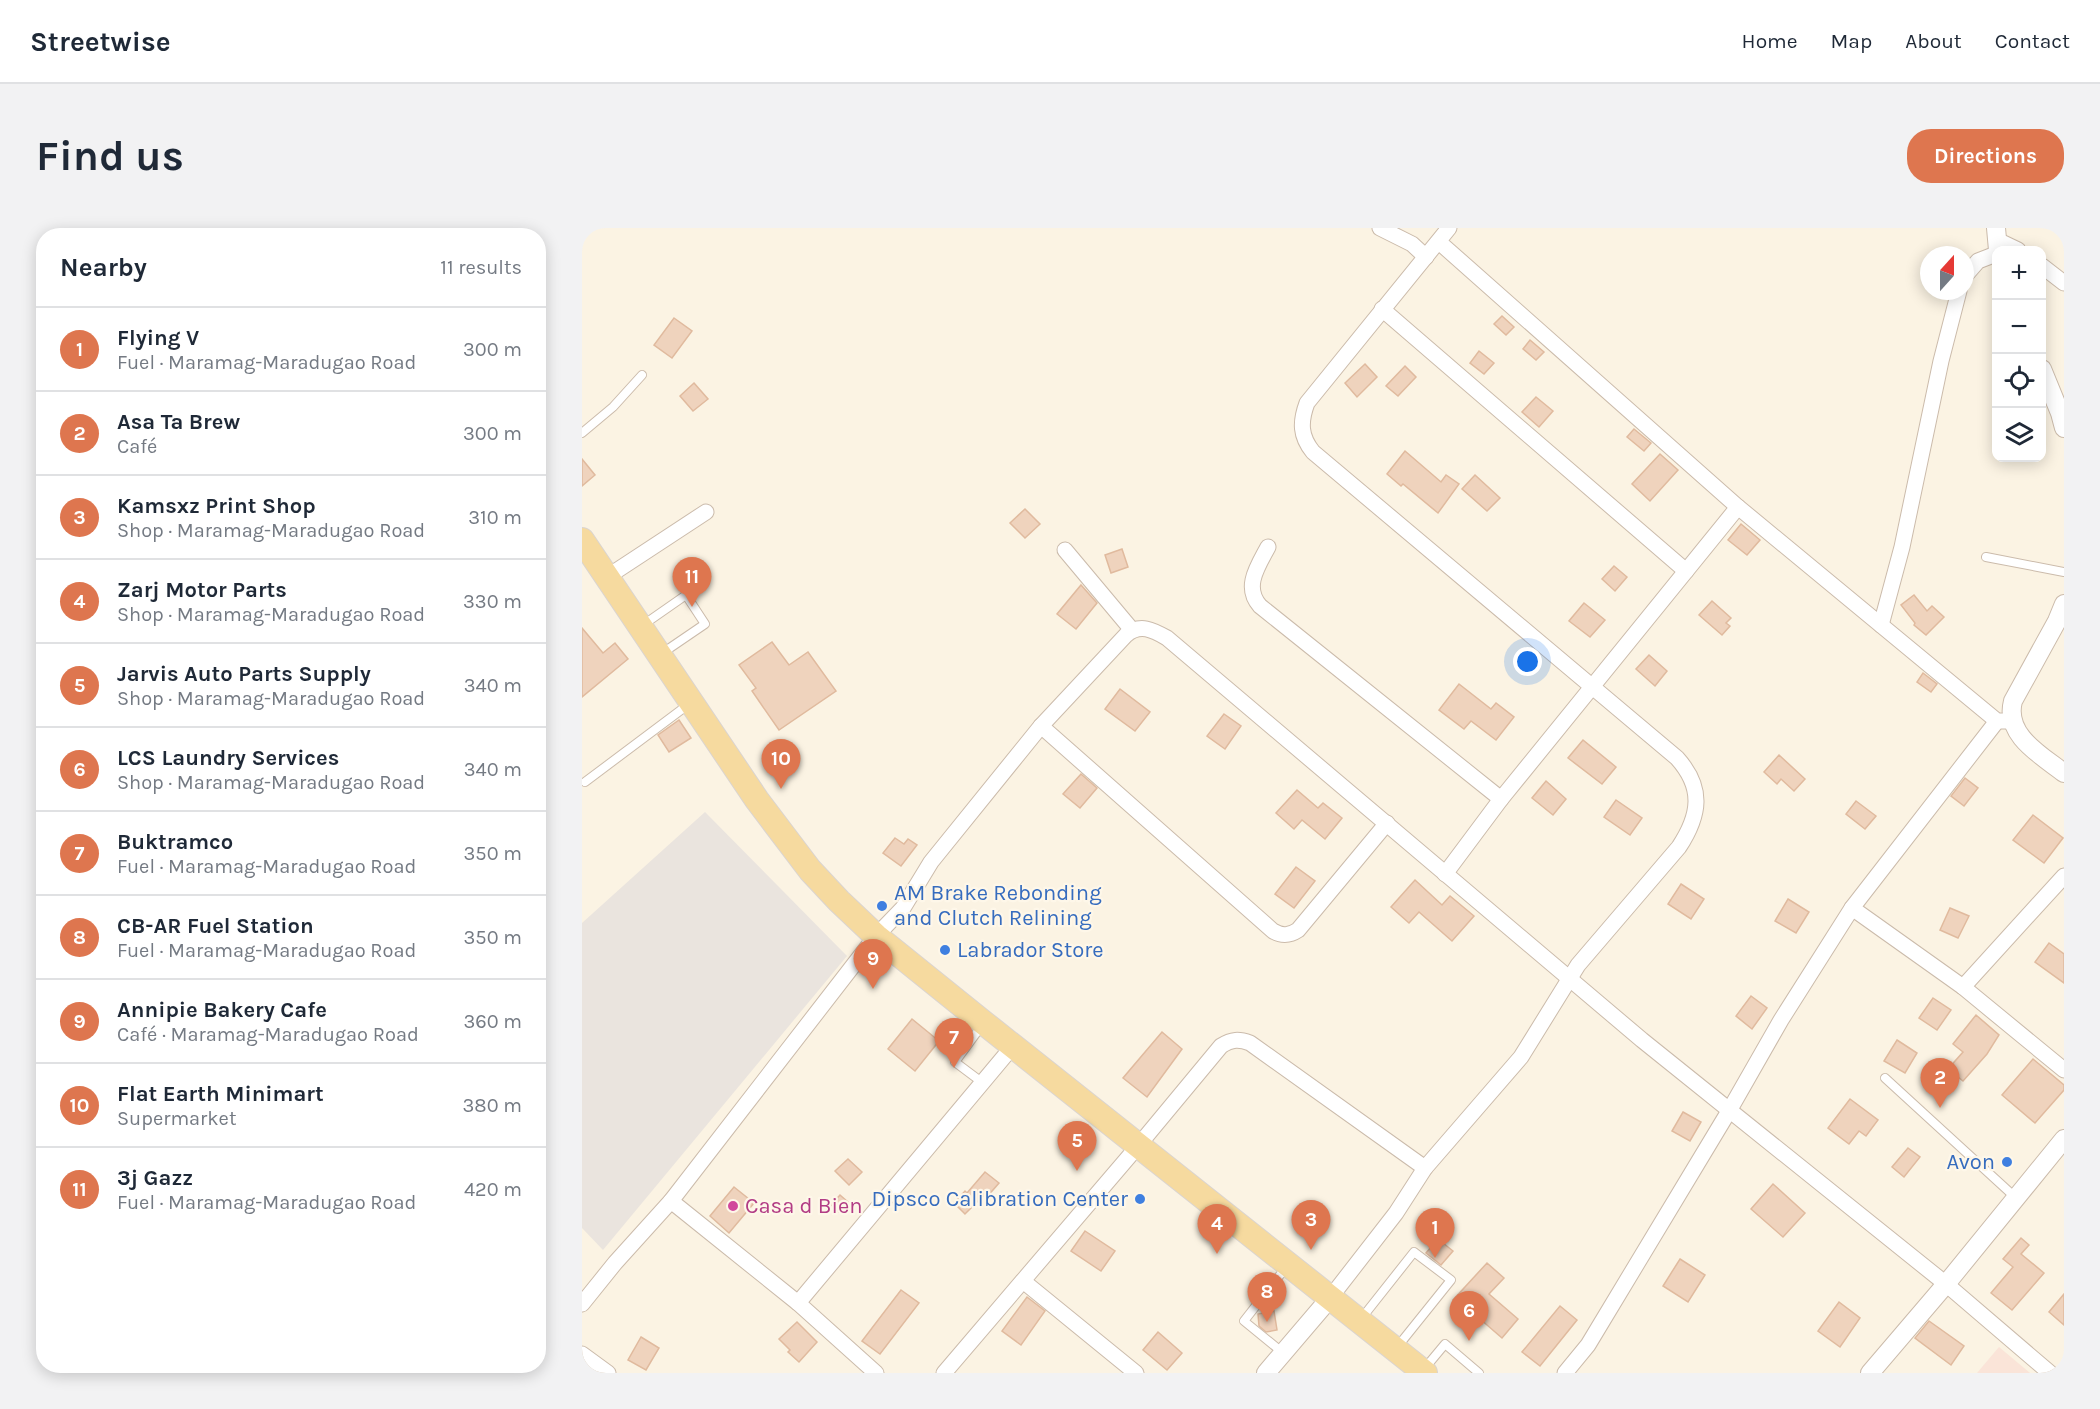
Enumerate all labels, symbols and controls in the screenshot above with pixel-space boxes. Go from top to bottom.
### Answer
text: Streetwise [30,25,171,58]
text: Home [1742,29,1798,53]
text: Map [1831,29,1872,53]
text: About [1905,29,1962,53]
text: Contact [1995,29,2070,53]
button: Directions [1907,129,2064,183]
text: Find us [36,131,184,181]
north arrow [1920,246,1974,300]
map controls [1992,246,2046,462]
button: + [1992,246,2046,300]
text: Nearby [60,252,147,283]
text: 11 results [440,256,522,279]
button: − [1992,300,2046,354]
text: Flying V [117,325,199,351]
text: 1 [76,338,83,361]
text: 300 m [463,338,522,361]
text: Fuel · Maramag-Maradugao Road [117,351,416,374]
button: locate [1992,354,2046,408]
button: layers [1992,408,2046,462]
text: Asa Ta Brew [117,409,240,435]
text: 2 [73,422,86,445]
text: 300 m [463,422,522,445]
text: Café [117,435,157,458]
text: Kamsxz Print Shop [117,493,316,519]
text: 3 [73,506,86,529]
text: 310 m [468,506,522,529]
text: Shop · Maramag-Maradugao Road [117,519,425,542]
pin: 11 [672,558,712,607]
text: Zarj Motor Parts [117,577,287,603]
text: 4 [74,590,85,613]
text: 330 m [463,590,522,613]
text: Shop · Maramag-Maradugao Road [117,603,425,626]
your location [1513,647,1542,676]
text: Jarvis Auto Parts Supply [117,661,371,687]
text: 5 [74,674,85,697]
text: 340 m [464,674,522,697]
text: Shop · Maramag-Maradugao Road [117,687,425,710]
pin: 10 [762,740,800,789]
text: LCS Laundry Services [117,745,339,771]
text: 6 [73,758,86,781]
text: 340 m [464,758,522,781]
text: Shop · Maramag-Maradugao Road [117,771,425,794]
text: Buktramco [117,829,233,855]
text: 7 [75,842,84,865]
text: 350 m [464,842,522,865]
text: Fuel · Maramag-Maradugao Road [117,855,416,878]
place label: AM Brake Rebonding and Clutch Relining [894,880,1102,931]
marker: AM Brake Rebonding and Clutch Relining [875,899,889,913]
text: CB-AR Fuel Station [117,913,314,939]
text: 8 [73,926,86,949]
text: 350 m [464,926,522,949]
place label: Labrador Store [957,937,1104,963]
text: Fuel · Maramag-Maradugao Road [117,939,416,962]
pin: 9 [854,940,892,989]
marker: Labrador Store [938,943,952,957]
text: Annipie Bakery Cafe [117,997,327,1023]
text: 9 [73,1010,86,1033]
text: 360 m [463,1010,522,1033]
pin: 7 [934,1018,974,1068]
text: Café · Maramag-Maradugao Road [117,1023,419,1046]
pin: 2 [1920,1058,1960,1108]
text: Flat Earth Minimart [117,1081,324,1107]
text: 10 [70,1094,89,1117]
text: 380 m [463,1094,522,1117]
text: Supermarket [117,1107,236,1130]
pin: 5 [1058,1122,1096,1171]
place label: Avon [1946,1149,1995,1175]
marker: Avon [2000,1155,2014,1169]
text: 3j Gazz [117,1165,193,1191]
text: 11 [72,1178,87,1201]
text: 420 m [464,1178,522,1201]
place label: Dipsco Calibration Center [872,1186,1128,1212]
text: Fuel · Maramag-Maradugao Road [117,1191,416,1214]
marker: Dipsco Calibration Center [1133,1192,1147,1206]
place label: Casa d Bien [745,1193,863,1219]
marker: Casa d Bien [726,1199,740,1213]
pin: 3 [1292,1200,1330,1250]
pin: 4 [1198,1204,1236,1254]
pin: 1 [1416,1208,1454,1258]
pin: 8 [1248,1272,1286,1322]
pin: 6 [1450,1292,1488,1341]

